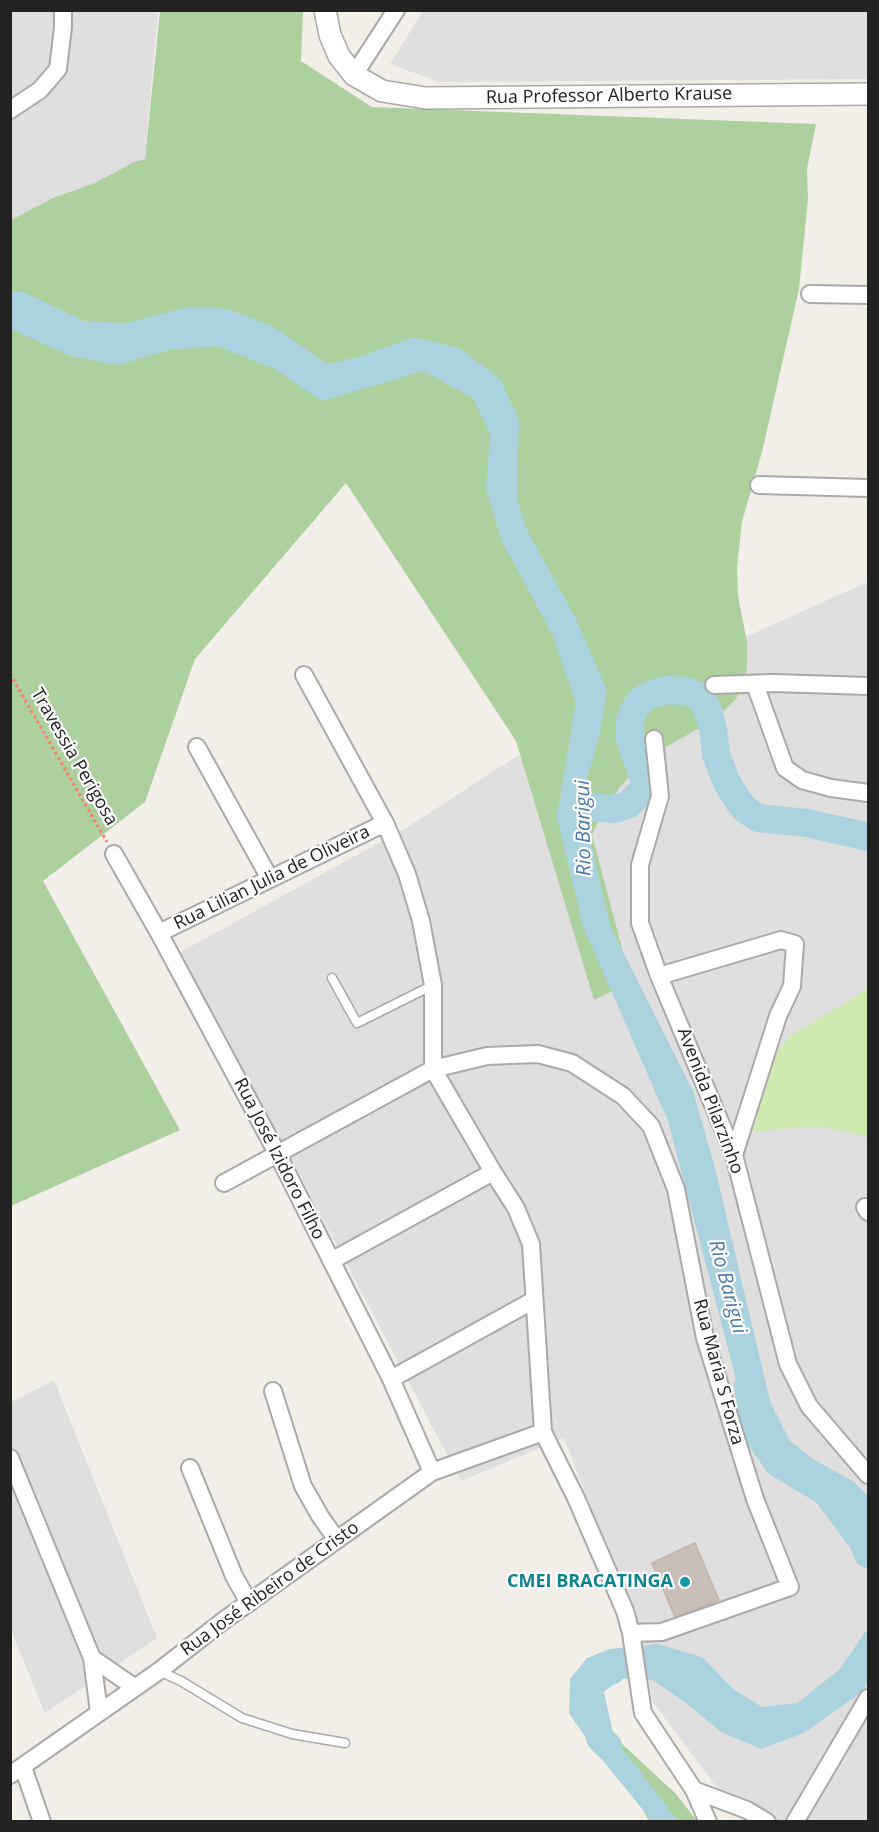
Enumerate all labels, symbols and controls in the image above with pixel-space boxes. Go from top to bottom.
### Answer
street label: Rua Professor Alberto Krause [486,83,732,109]
street label: Travessia Perigosa [26,685,122,829]
water label: Rio Barigui [571,780,597,876]
street label: Rua Lilian Julia de Oliveira [171,821,373,935]
street label: Avenida Pilarzinho [672,1025,748,1177]
street label: Rua José Izidoro Filho [229,1074,329,1244]
water label: Rio Barigui [703,1237,751,1337]
street label: Rua Maria S Forza [688,1297,748,1447]
street label: Rua José Ribeiro de Cristo [177,1517,363,1661]
place label: CMEI BRACATINGA [507,1571,673,1593]
marker: CMEI BRACATINGA [678,1575,692,1589]

